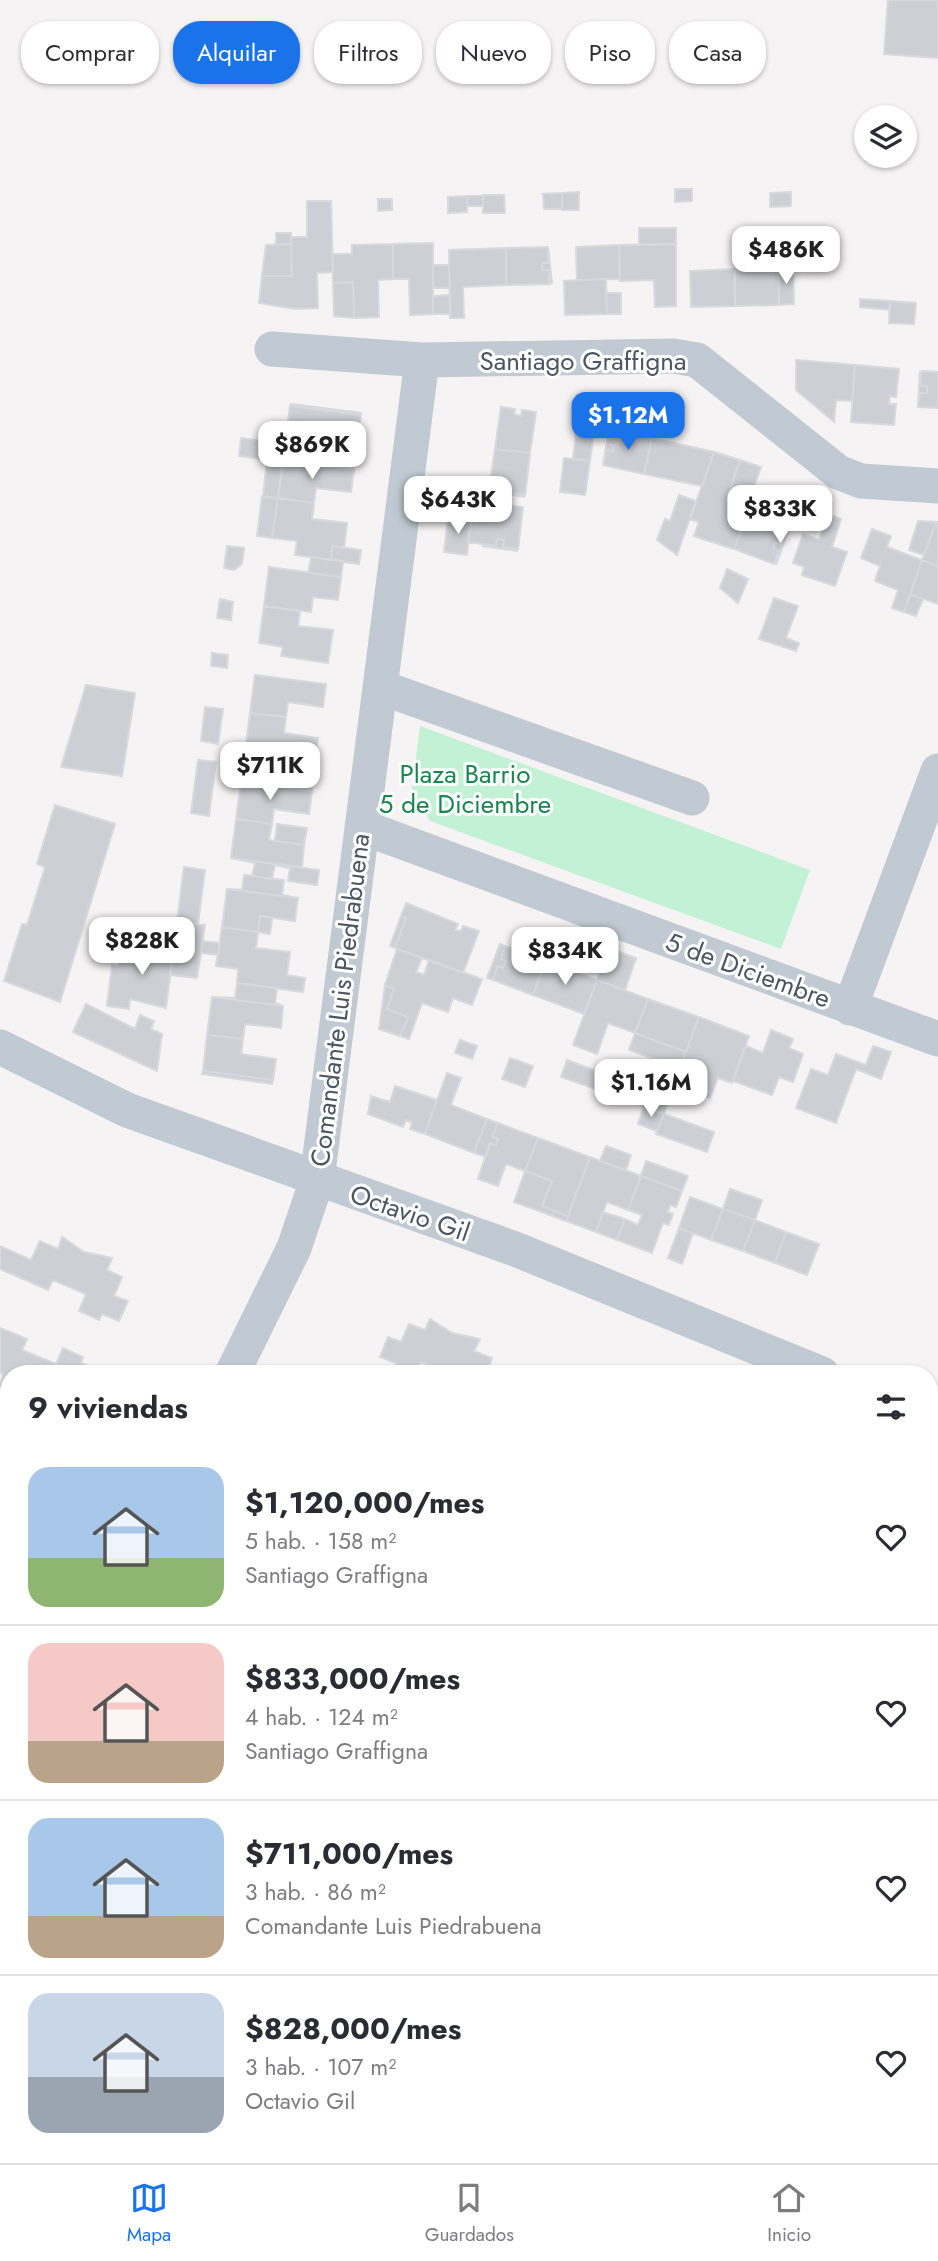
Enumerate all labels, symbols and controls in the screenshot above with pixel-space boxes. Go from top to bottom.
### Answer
chip: Comprar [21,21,159,84]
chip: Alquilar [173,21,300,84]
chip: Filtros [314,21,422,84]
chip: Nuevo [436,21,551,84]
chip: Piso [565,21,655,84]
chip: Casa [669,21,766,84]
map controls [854,105,917,168]
button: layers [854,105,917,168]
pin: $486K [737,226,835,286]
text: $486K [748,232,824,266]
street label: Santiago Graffigna [480,342,686,380]
pin: $1.12M [571,392,685,452]
text: $1.12M [588,398,668,432]
pin: $869K [263,421,361,481]
text: $869K [274,427,350,461]
pin: $643K [409,476,507,536]
text: $643K [420,482,496,516]
pin: $833K [731,486,829,545]
text: $833K [743,491,817,525]
pin: $711K [221,742,319,802]
text: $711K [236,748,304,782]
park label: Plaza Barrio 5 de Diciembre [379,755,551,823]
street label: Comandante Luis Piedrabuena [301,831,379,1169]
pin: $828K [93,918,191,977]
text: $828K [105,923,179,957]
street label: 5 de Diciembre [660,923,836,1017]
pin: $834K [516,928,614,987]
text: $834K [527,933,603,967]
pin: $1.16M [594,1060,708,1119]
text: $1.16M [610,1065,692,1099]
street label: Octavio Gil [345,1175,475,1251]
text: 9 viviendas [28,1386,188,1429]
icon: filters [872,1388,910,1426]
text: $1,120,000/mes [245,1481,484,1524]
icon: home [84,1495,168,1579]
icon: heart [872,1518,910,1556]
text: 5 hab. · 158 m² [245,1524,396,1558]
text: Santiago Graffigna [245,1558,428,1592]
text: $833,000/mes [245,1657,460,1700]
icon: home [84,1671,168,1755]
icon: heart [872,1694,910,1732]
text: 4 hab. · 124 m² [245,1700,398,1734]
text: Santiago Graffigna [245,1734,428,1768]
text: $711,000/mes [245,1832,453,1875]
icon: home [84,1846,168,1930]
icon: heart [872,1869,910,1907]
text: 3 hab. · 86 m² [245,1875,386,1909]
text: Comandante Luis Piedrabuena [245,1909,542,1943]
text: $828,000/mes [245,2007,461,2050]
icon: home [84,2021,168,2105]
icon: heart [872,2044,910,2082]
text: 3 hab. · 107 m² [245,2050,396,2084]
text: Octavio Gil [245,2084,355,2118]
tab: Mapa [127,2179,171,2248]
tab: Guardados [425,2179,514,2248]
tab: Inicio [767,2179,811,2248]

